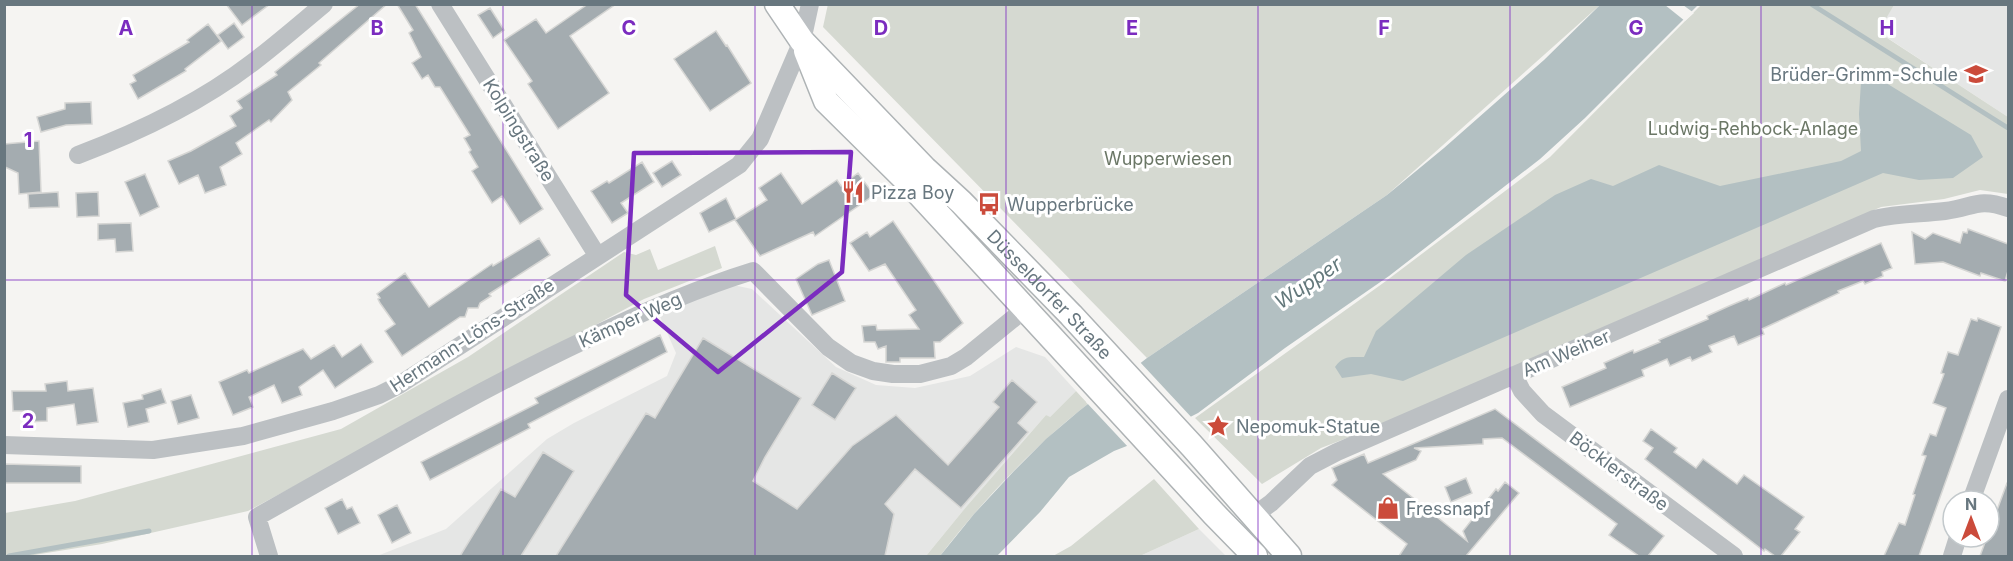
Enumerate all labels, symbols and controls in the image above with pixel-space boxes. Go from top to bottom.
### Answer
text: A [119,16,134,40]
text: B [370,16,384,40]
text: C [622,16,636,40]
text: D [874,16,888,40]
text: E [1126,16,1138,40]
text: F [1378,16,1390,40]
text: G [1628,16,1644,40]
text: H [1880,16,1894,40]
school or university icon: Brüder-Grimm-Schule [1963,61,1989,87]
place label: Brüder-Grimm-Schule [1770,64,1958,85]
street label: Kolpingstraße [479,75,559,185]
park label: Ludwig-Rehbock-Anlage [1648,118,1858,139]
text: 1 [24,128,32,152]
park label: Wupperwiesen [1104,148,1232,169]
restaurant icon: Pizza Boy [840,179,866,205]
place label: Pizza Boy [871,182,954,203]
bus stop icon: Wupperbrücke [976,191,1002,217]
place label: Wupperbrücke [1007,194,1134,215]
street label: Düsseldorfer Straße [983,225,1117,363]
water label: Wupper [1270,252,1346,314]
street label: Hermann-Löns-Straße [386,274,558,396]
street label: Kämper Weg [576,288,684,352]
street label: Am Weiher [1519,325,1613,381]
text: 2 [22,409,34,433]
place icon: Nepomuk-Statue [1205,413,1231,439]
place label: Nepomuk-Statue [1236,416,1380,437]
street label: Böcklerstraße [1565,427,1673,515]
north arrow [1941,489,2001,549]
text: N [1965,494,1977,514]
shop icon: Fressnapf [1375,495,1401,521]
place label: Fressnapf [1406,498,1491,519]

